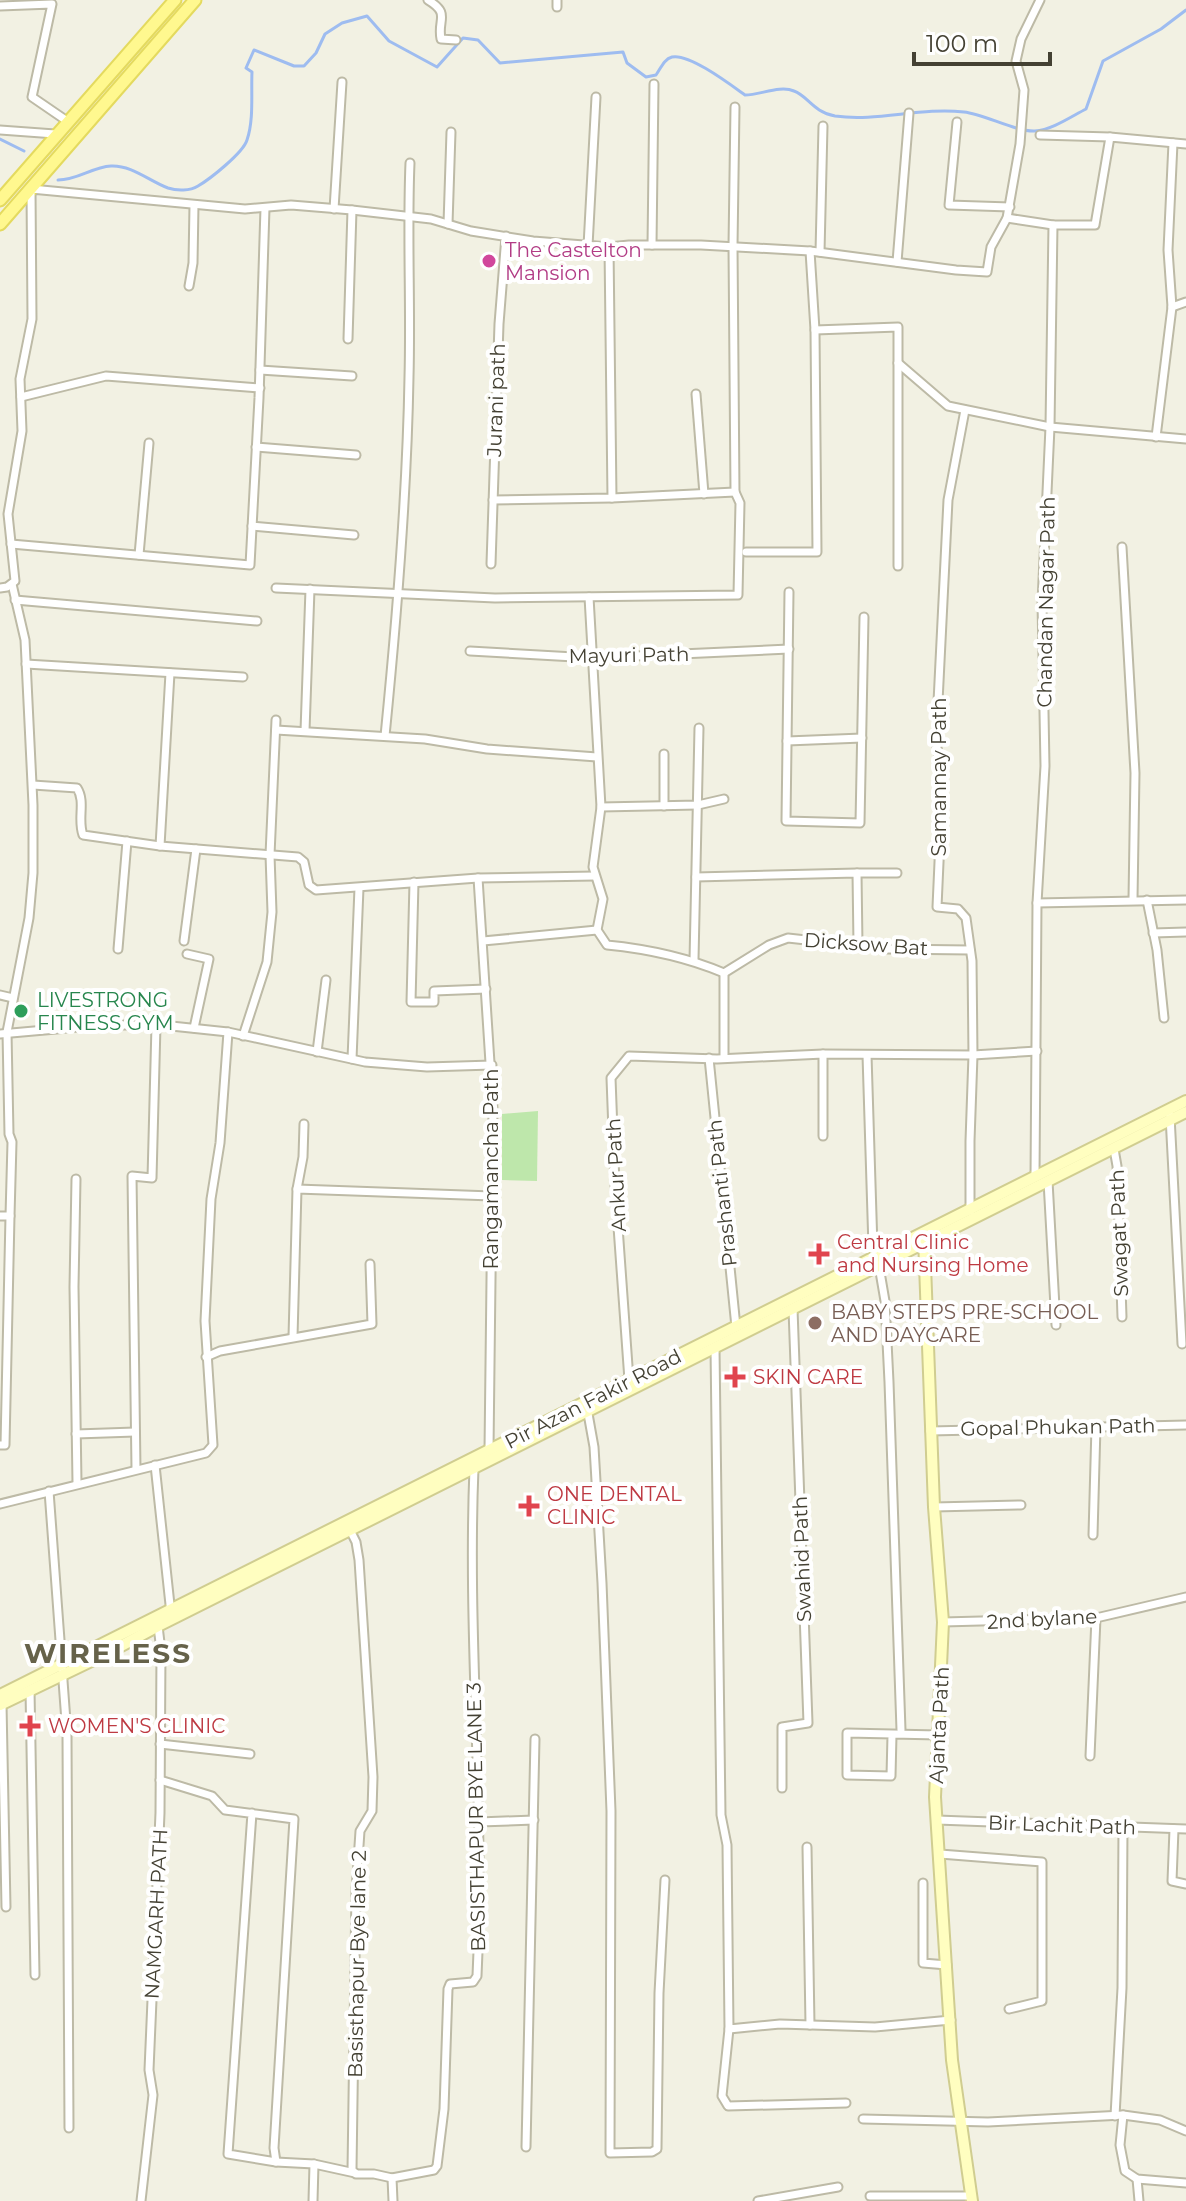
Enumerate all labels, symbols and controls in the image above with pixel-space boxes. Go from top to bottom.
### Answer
scale bar [914,16,1050,66]
text: 100 m [926,29,998,58]
place label: The Castelton Mansion [505,238,642,285]
marker: The Castelton Mansion [480,252,498,270]
street label: Jurani path [482,343,510,458]
street label: Chandan Nagar Path [1032,496,1060,708]
street label: Mayuri Path [568,642,690,668]
street label: Samannay Path [927,697,951,857]
street label: Dicksow Bat [803,928,929,960]
place label: LIVESTRONG FITNESS GYM [37,988,174,1035]
marker: LIVESTRONG FITNESS GYM [12,1002,30,1020]
street label: Rangamancha Path [479,1069,503,1269]
street label: Ankur Path [601,1118,631,1232]
street label: Prashanti Path [702,1118,742,1268]
street label: Swagat Path [1105,1169,1133,1297]
place label: Central Clinic and Nursing Home [837,1230,1029,1277]
marker: Central Clinic and Nursing Home [808,1243,830,1265]
place label: BABY STEPS PRE-SCHOOL AND DAYCARE [831,1300,1099,1347]
marker: BABY STEPS PRE-SCHOOL AND DAYCARE [806,1314,824,1332]
street label: Pir Azan Fakir Road [501,1344,685,1454]
place label: SKIN CARE [753,1365,863,1389]
marker: SKIN CARE [724,1366,746,1388]
street label: Gopal Phukan Path [960,1413,1156,1441]
place label: ONE DENTAL CLINIC [547,1482,682,1529]
marker: ONE DENTAL CLINIC [518,1495,540,1517]
street label: Swahid Path [788,1495,816,1623]
street label: 2nd bylane [986,1604,1098,1634]
district label: WIRELESS [24,1636,192,1670]
street label: Ajanta Path [924,1666,954,1784]
street label: BASISTHAPUR BYE LANE 3 [462,1682,490,1952]
place label: WOMEN'S CLINIC [48,1714,225,1738]
marker: WOMEN'S CLINIC [19,1715,41,1737]
street label: Bir Lachit Path [988,1810,1136,1840]
street label: NAMGARH PATH [140,1828,172,2000]
street label: Basisthapur Bye lane 2 [343,1850,371,2078]

